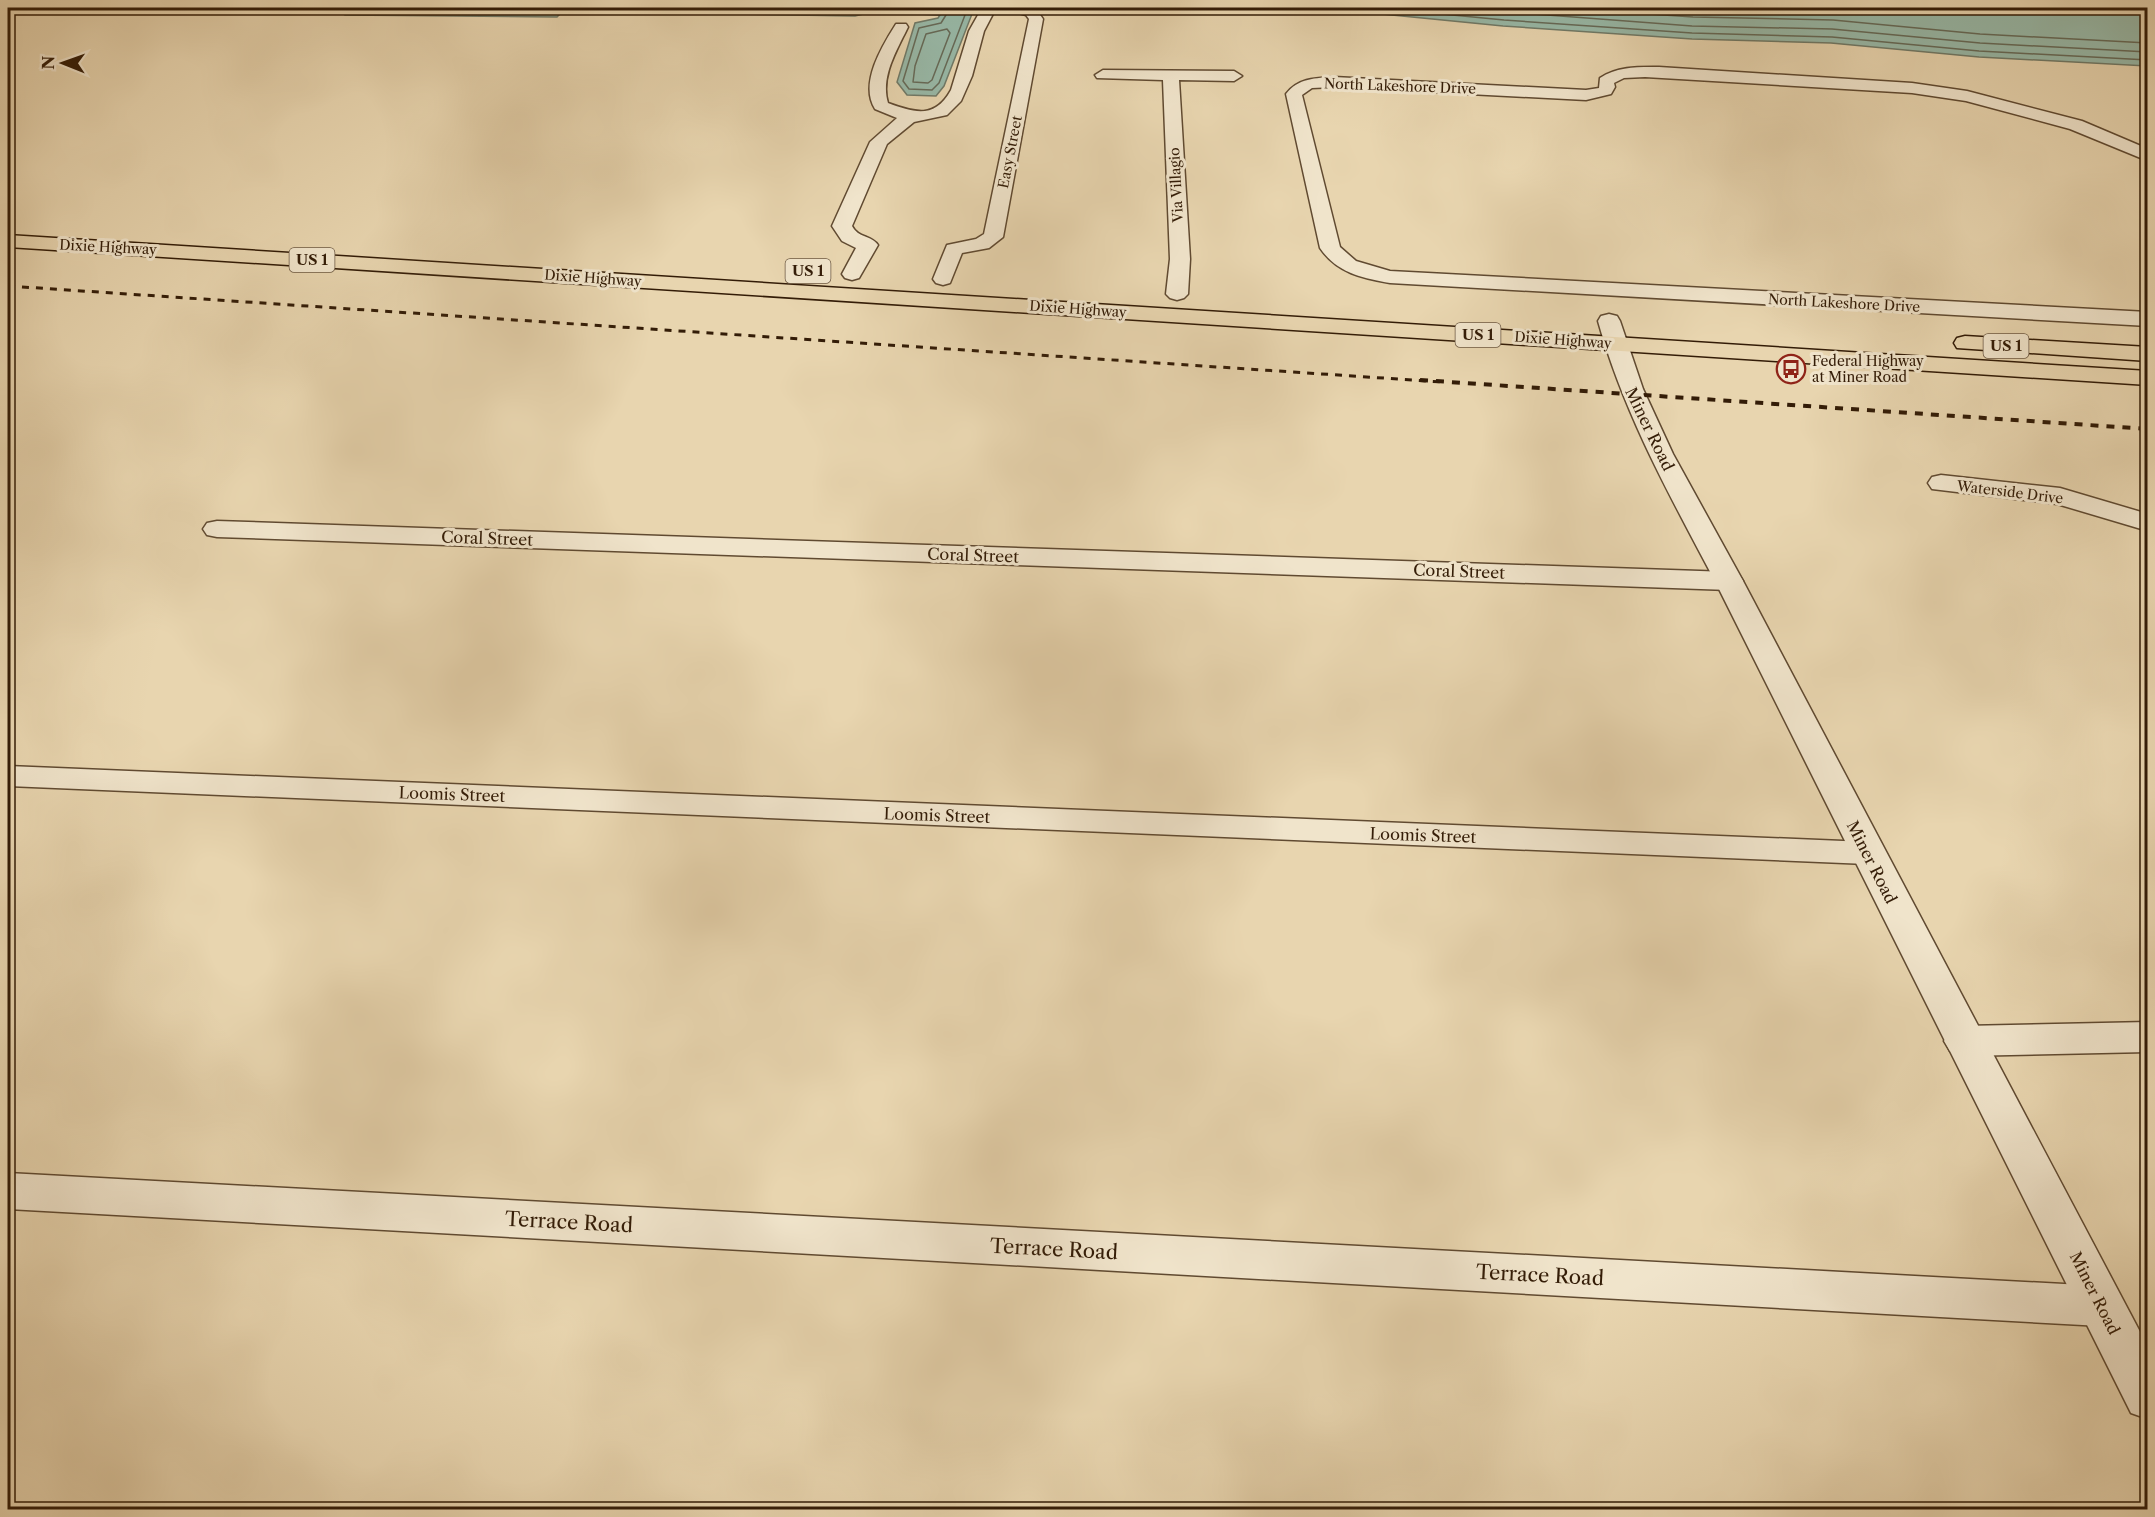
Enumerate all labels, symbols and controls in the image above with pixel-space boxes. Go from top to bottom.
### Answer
north arrow [33,33,93,93]
text: N [38,56,58,70]
street label: North Lakeshore Drive [1324,74,1477,98]
street label: Easy Street [994,114,1026,190]
street label: Via Villagio [1165,147,1187,224]
street label: Dixie Highway [59,235,157,259]
road number: US 1 [290,248,334,272]
road number: US 1 [786,259,830,283]
street label: Dixie Highway [544,266,643,290]
street label: North Lakeshore Drive [1768,290,1921,316]
street label: Dixie Highway [1029,297,1128,321]
road number: US 1 [1456,323,1500,347]
street label: Dixie Highway [1514,328,1613,352]
road number: US 1 [1984,334,2028,358]
place label: Federal Highway at Miner Road [1812,352,1924,386]
bus stop icon: Federal Highway at Miner Road [1775,353,1807,385]
street label: Miner Road [1621,384,1679,474]
street label: Waterside Drive [1955,476,2064,507]
street label: Coral Street [441,526,533,550]
street label: Coral Street [927,543,1019,567]
street label: Coral Street [1413,559,1505,583]
street label: Loomis Street [398,782,506,806]
street label: Loomis Street [883,803,991,827]
street label: Miner Road [1843,817,1902,907]
street label: Loomis Street [1369,823,1477,847]
street label: Terrace Road [504,1207,634,1237]
street label: Terrace Road [989,1234,1119,1264]
street label: Miner Road [2066,1248,2125,1338]
street label: Terrace Road [1475,1260,1605,1290]

